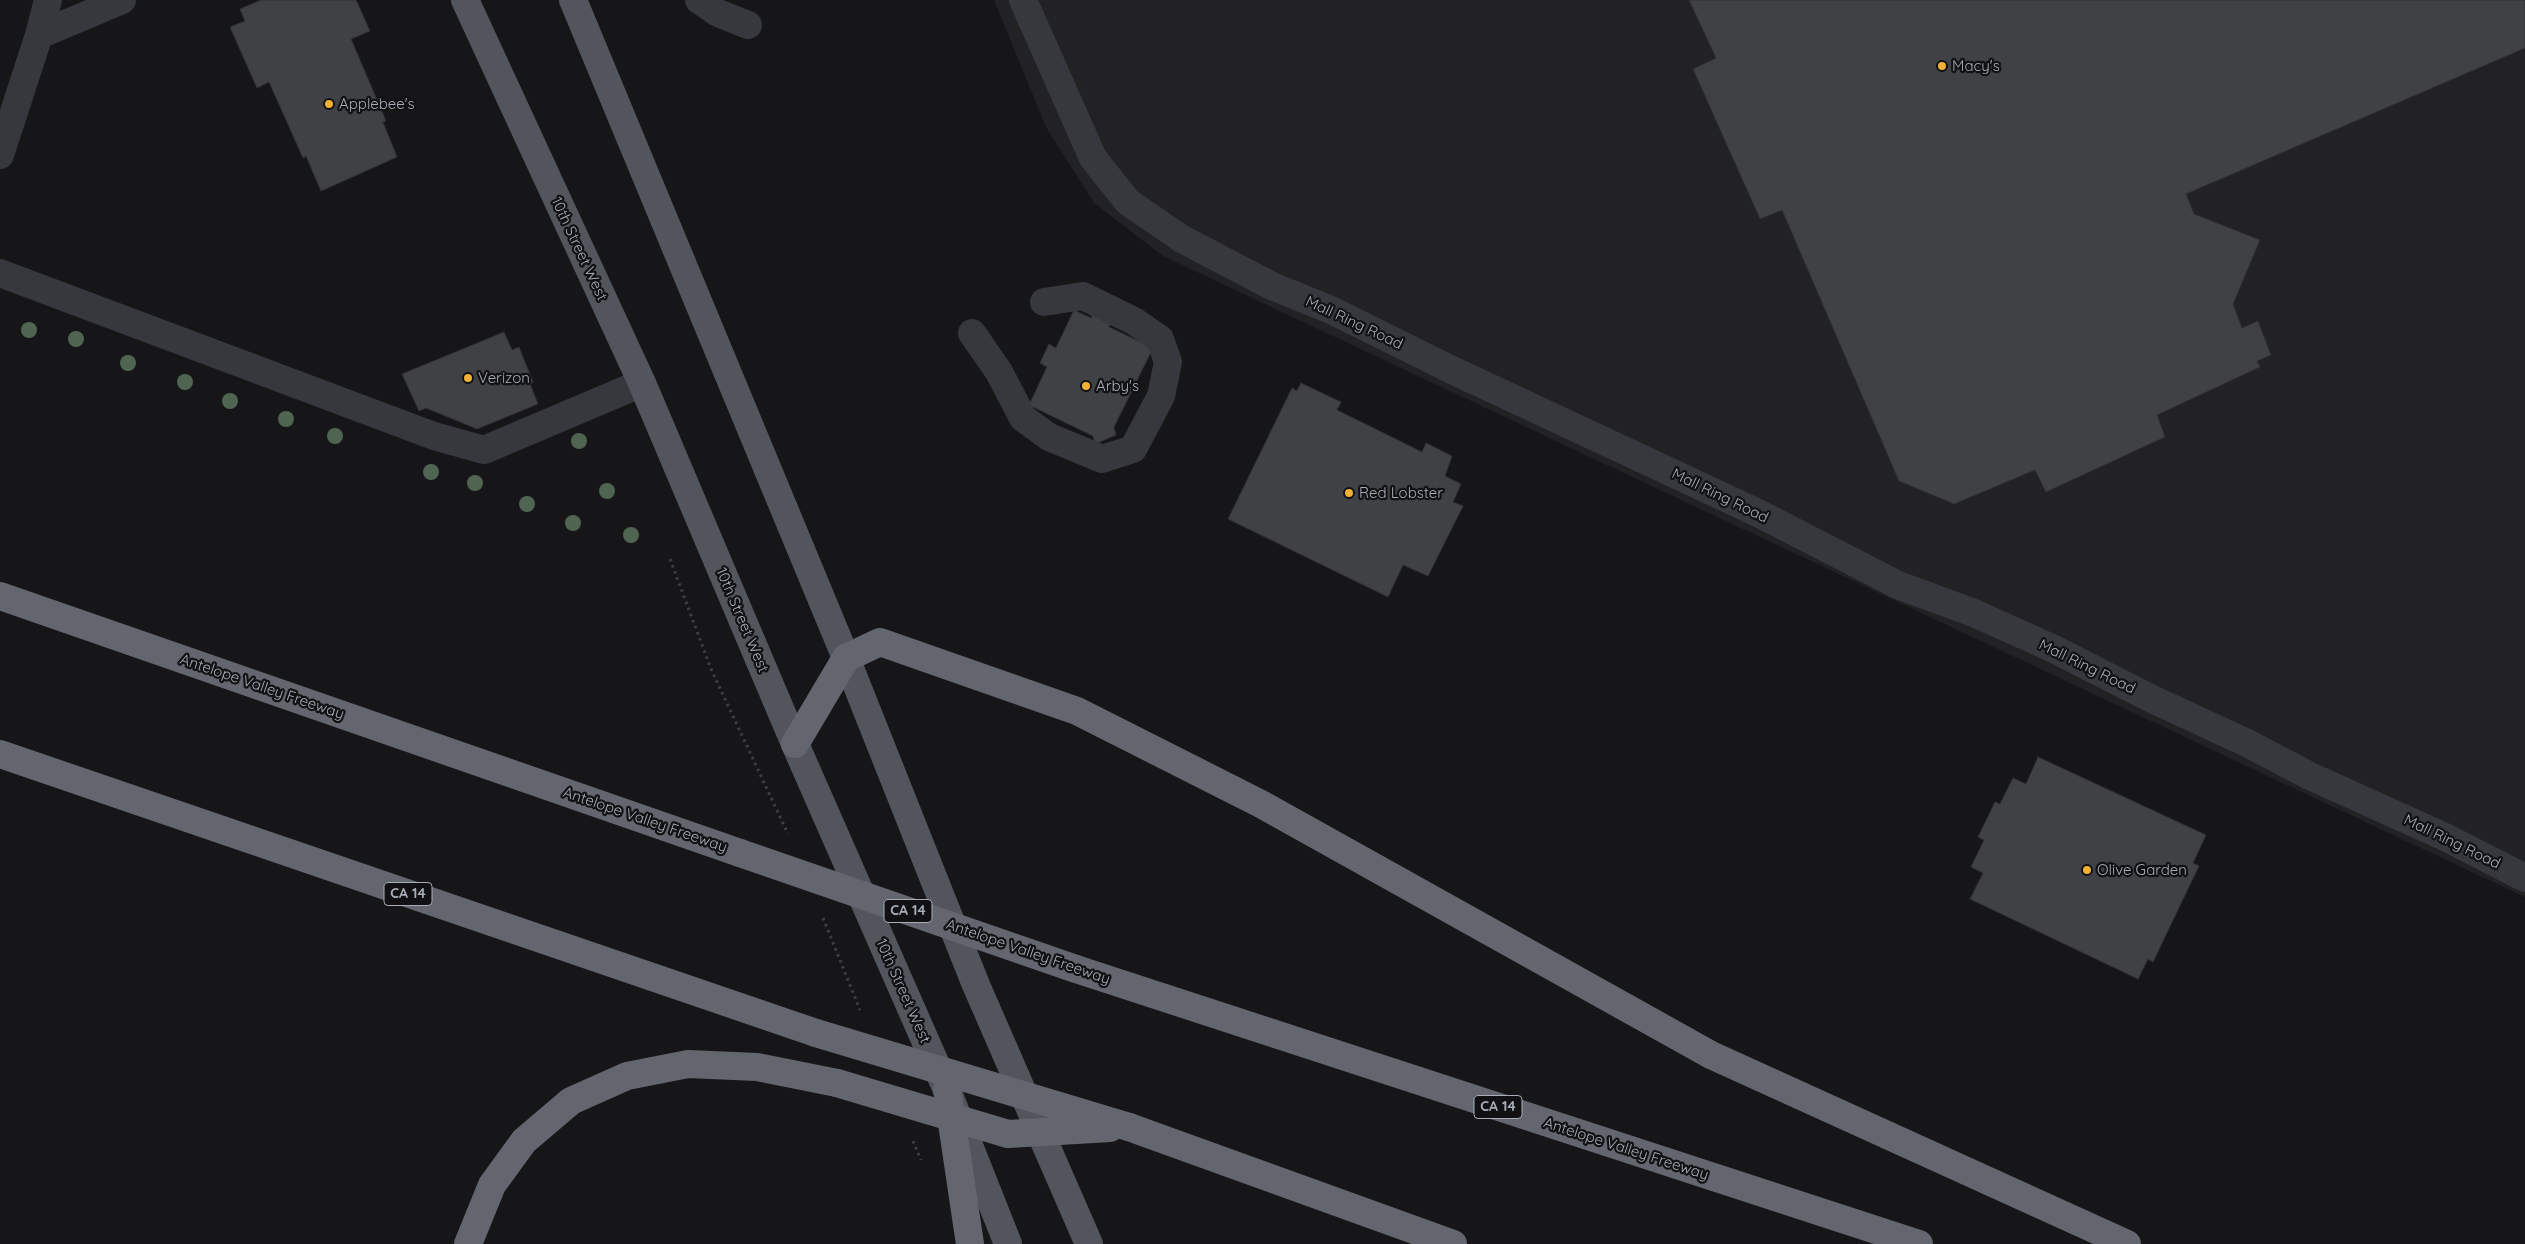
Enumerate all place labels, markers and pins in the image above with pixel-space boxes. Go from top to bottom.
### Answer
place label: Macy's [1952,57,2000,75]
marker: Macy's [1936,60,1948,72]
place label: Applebee's [339,95,415,113]
marker: Applebee's [323,98,335,110]
place label: Verizon [478,369,530,387]
marker: Verizon [462,372,474,384]
place label: Arby's [1096,377,1139,395]
marker: Arby's [1080,380,1092,392]
place label: Red Lobster [1359,484,1443,502]
marker: Red Lobster [1343,487,1355,499]
place label: Olive Garden [2097,861,2187,879]
marker: Olive Garden [2081,864,2093,876]

